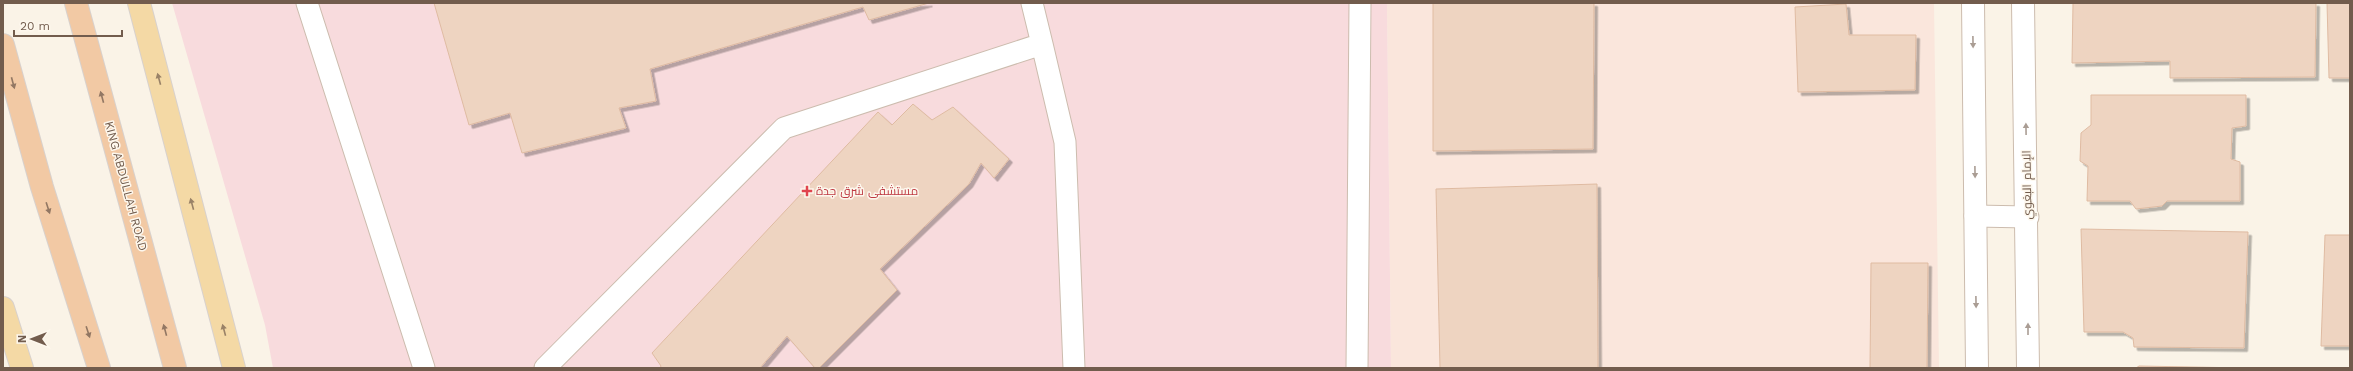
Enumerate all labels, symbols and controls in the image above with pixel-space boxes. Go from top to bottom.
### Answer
scale bar [14,12,122,38]
text: 20 m [20,19,50,33]
one-way arrow [1970,36,1976,49]
one-way arrow [155,72,161,85]
one-way arrow [10,77,16,89]
one-way arrow [98,91,104,103]
street label: KING ABDULLAH ROAD [102,120,150,252]
one-way arrow [2023,122,2029,135]
street label: الإمام البغوي [2019,150,2038,220]
one-way arrow [1972,166,1978,179]
place label: مستشفى شرق جدة [816,184,918,198]
marker: مستشفى شرق جدة [801,185,813,197]
one-way arrow [188,198,194,211]
one-way arrow [45,202,51,214]
one-way arrow [1973,296,1979,309]
north arrow [12,319,52,359]
one-way arrow [2025,322,2031,335]
one-way arrow [162,324,168,336]
one-way arrow [221,324,227,336]
one-way arrow [85,326,91,338]
text: N [16,335,29,343]

